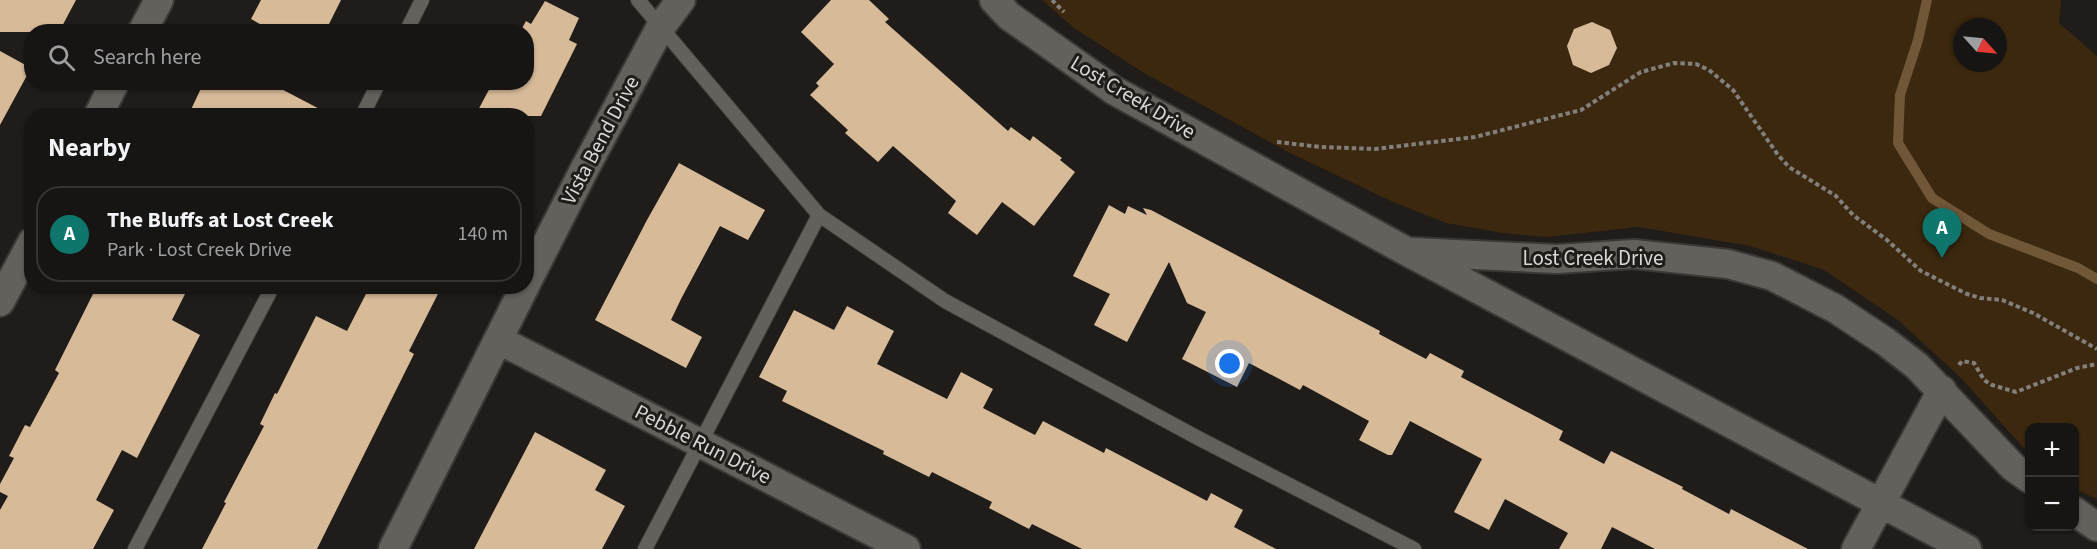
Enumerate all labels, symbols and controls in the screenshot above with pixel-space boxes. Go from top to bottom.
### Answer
north arrow [1953,18,2007,72]
search box [24,24,534,90]
icon: search [45,41,78,74]
text: Search here [93,41,201,73]
street label: Lost Creek Drive [1065,48,1201,146]
street label: Vista Bend Drive [554,71,646,209]
text: Nearby [48,129,131,166]
text: The Bluffs at Lost Creek [107,204,334,236]
pin: A [1922,208,1962,258]
text: A [64,220,75,248]
text: 140 m [458,220,508,248]
text: Park · Lost Creek Drive [107,236,292,264]
street label: Lost Creek Drive [1523,243,1663,273]
your location [1215,349,1244,378]
street label: Pebble Run Drive [630,397,776,491]
map controls [2025,423,2079,531]
button: + [2025,423,2079,477]
button: − [2025,477,2079,531]

